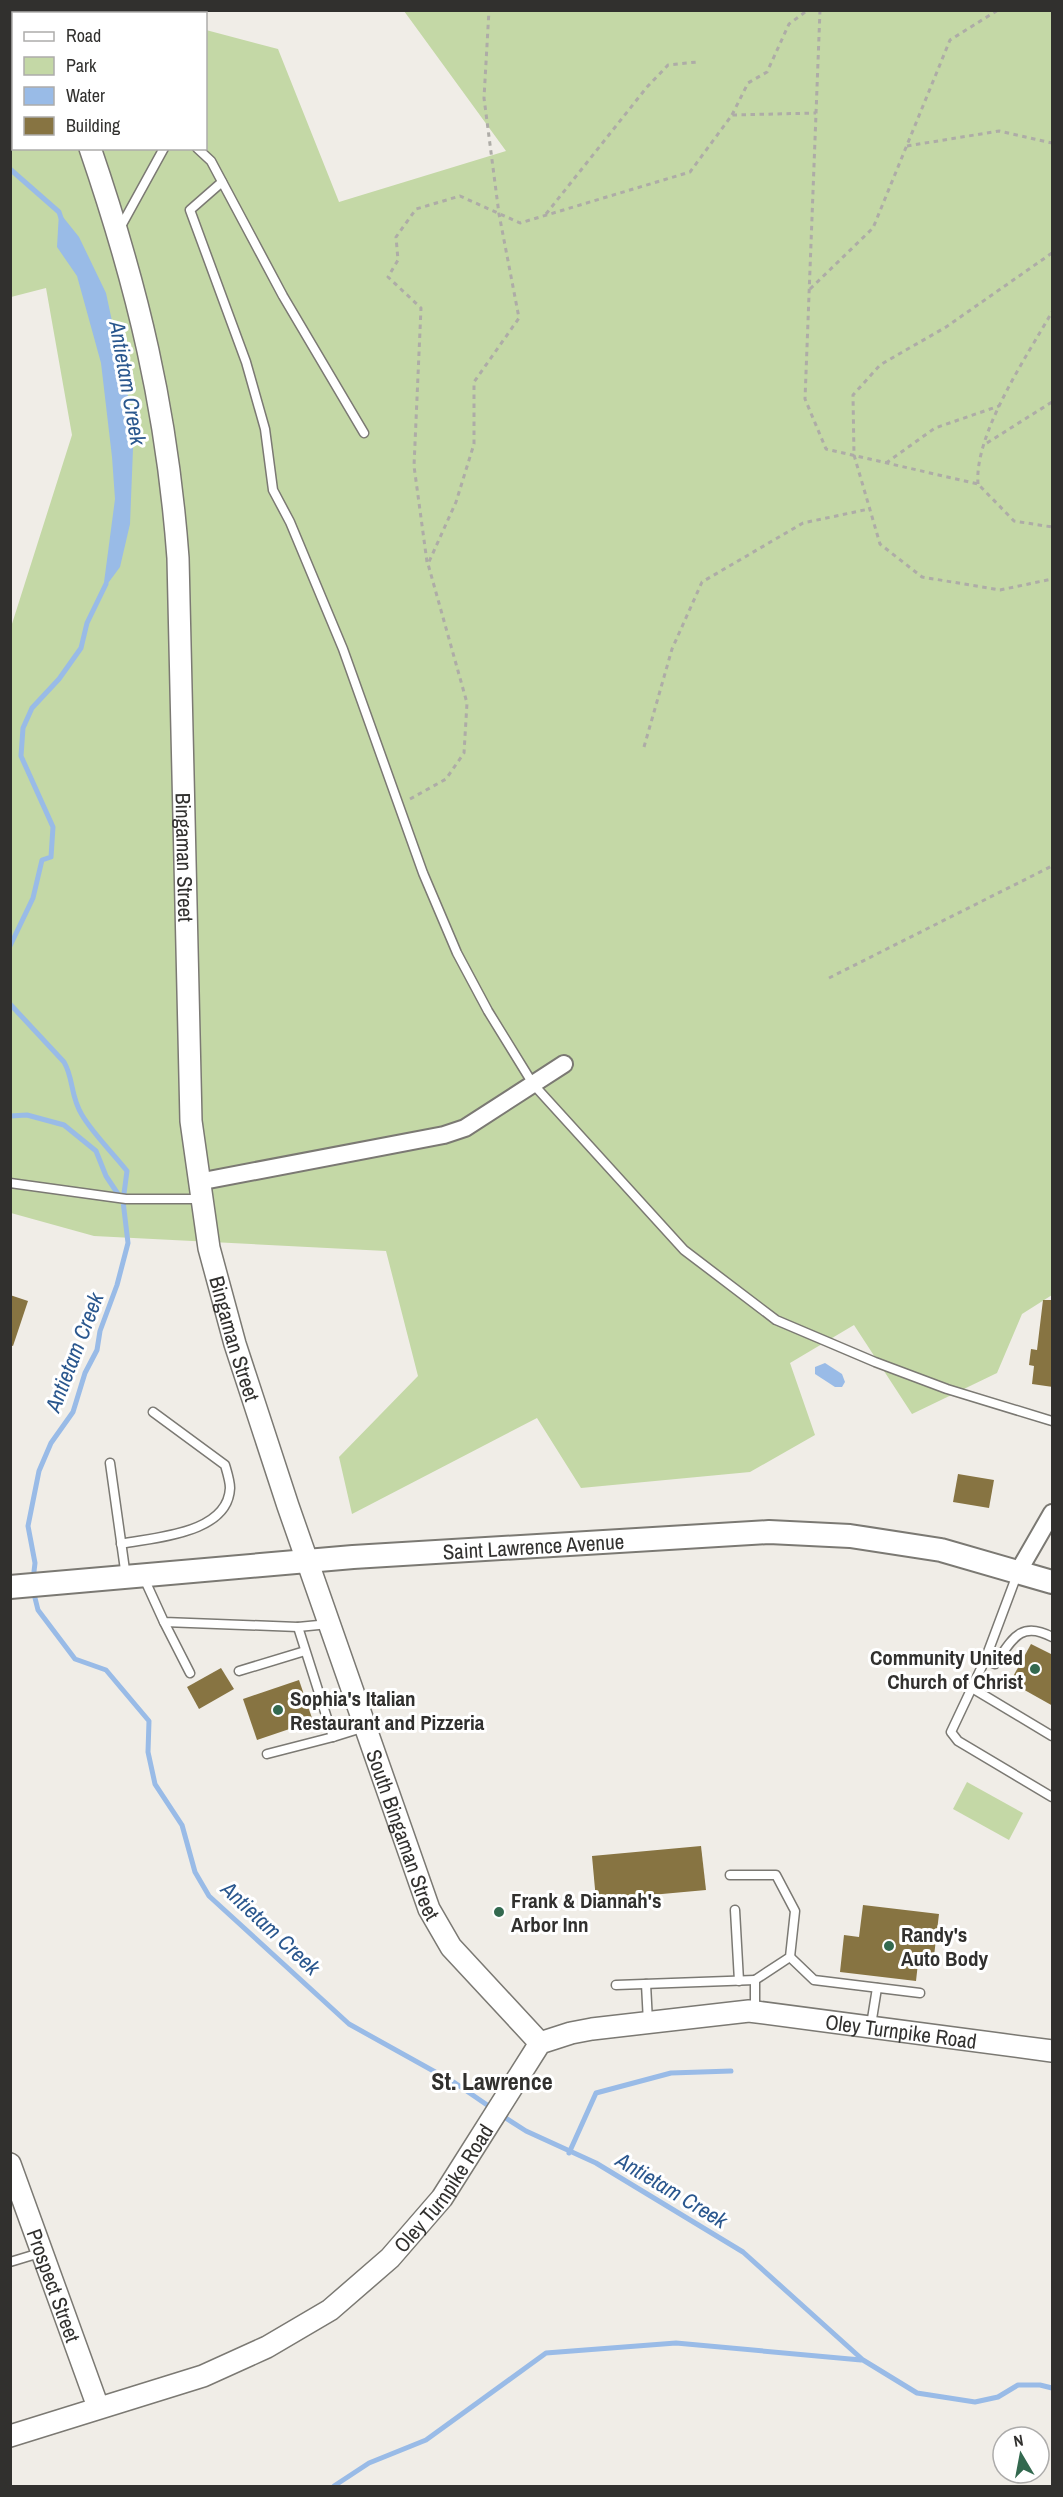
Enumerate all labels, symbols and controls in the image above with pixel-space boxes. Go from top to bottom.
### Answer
legend [12,12,207,150]
text: Road [66,23,101,48]
text: Park [66,53,97,78]
text: Water [66,83,105,108]
text: Building [66,113,121,138]
water label: Antietam Creek [102,318,154,448]
street label: Bingaman Street [169,792,201,923]
street label: Bingaman Street [203,1273,267,1405]
water label: Antietam Creek [37,1287,111,1417]
street label: Saint Lawrence Avenue [442,1526,625,1566]
place label: Community United Church of Christ [870,1643,1023,1696]
marker: Community United Church of Christ [1028,1662,1042,1676]
place label: Sophia's Italian Restaurant and Pizzeria [290,1684,485,1737]
marker: Sophia's Italian Restaurant and Pizzeria [271,1703,285,1717]
street label: South Bingaman Street [360,1745,447,1926]
water label: Antietam Creek [214,1874,328,1982]
place label: Frank & Diannah's Arbor Inn [511,1886,662,1939]
marker: Frank & Diannah's Arbor Inn [492,1905,506,1919]
place label: Randy's Auto Body [901,1920,988,1973]
marker: Randy's Auto Body [882,1939,896,1953]
street label: Oley Turnpike Road [824,2007,979,2055]
district label: St. Lawrence [431,2065,553,2097]
street label: Oley Turnpike Road [387,2118,500,2258]
water label: Antietam Creek [610,2144,734,2236]
street label: Prospect Street [20,2225,88,2346]
north arrow [991,2425,1051,2485]
text: N [1012,2429,1025,2452]

